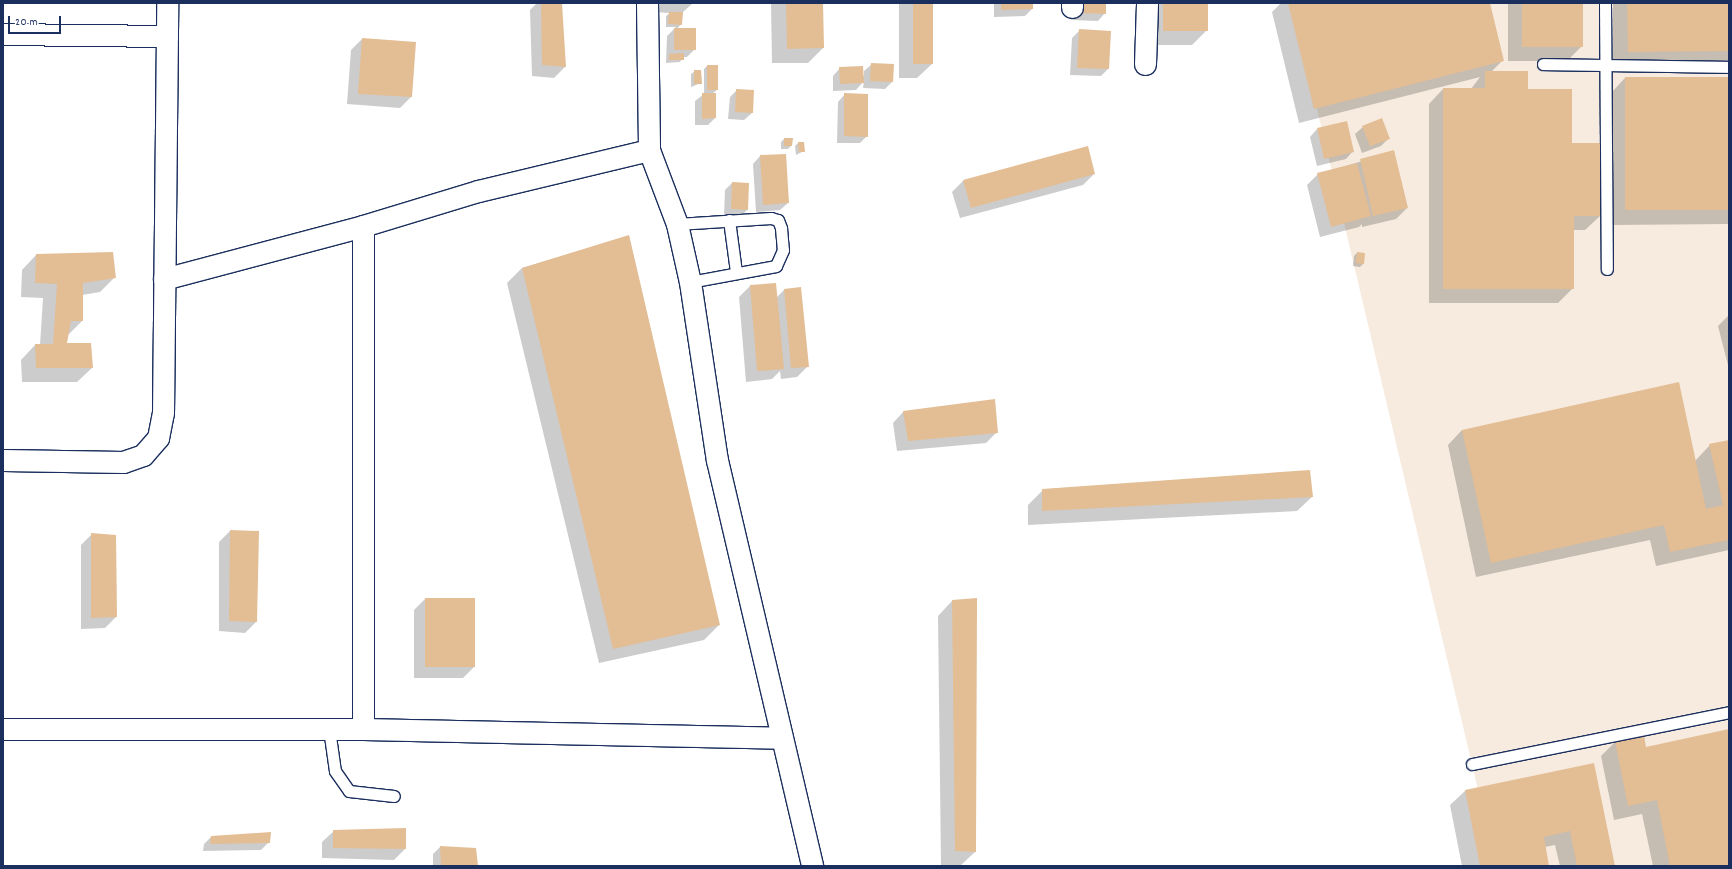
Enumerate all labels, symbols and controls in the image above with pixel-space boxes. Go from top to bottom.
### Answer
scale bar [10,8,63,34]
text: 20 m [15,14,38,31]

